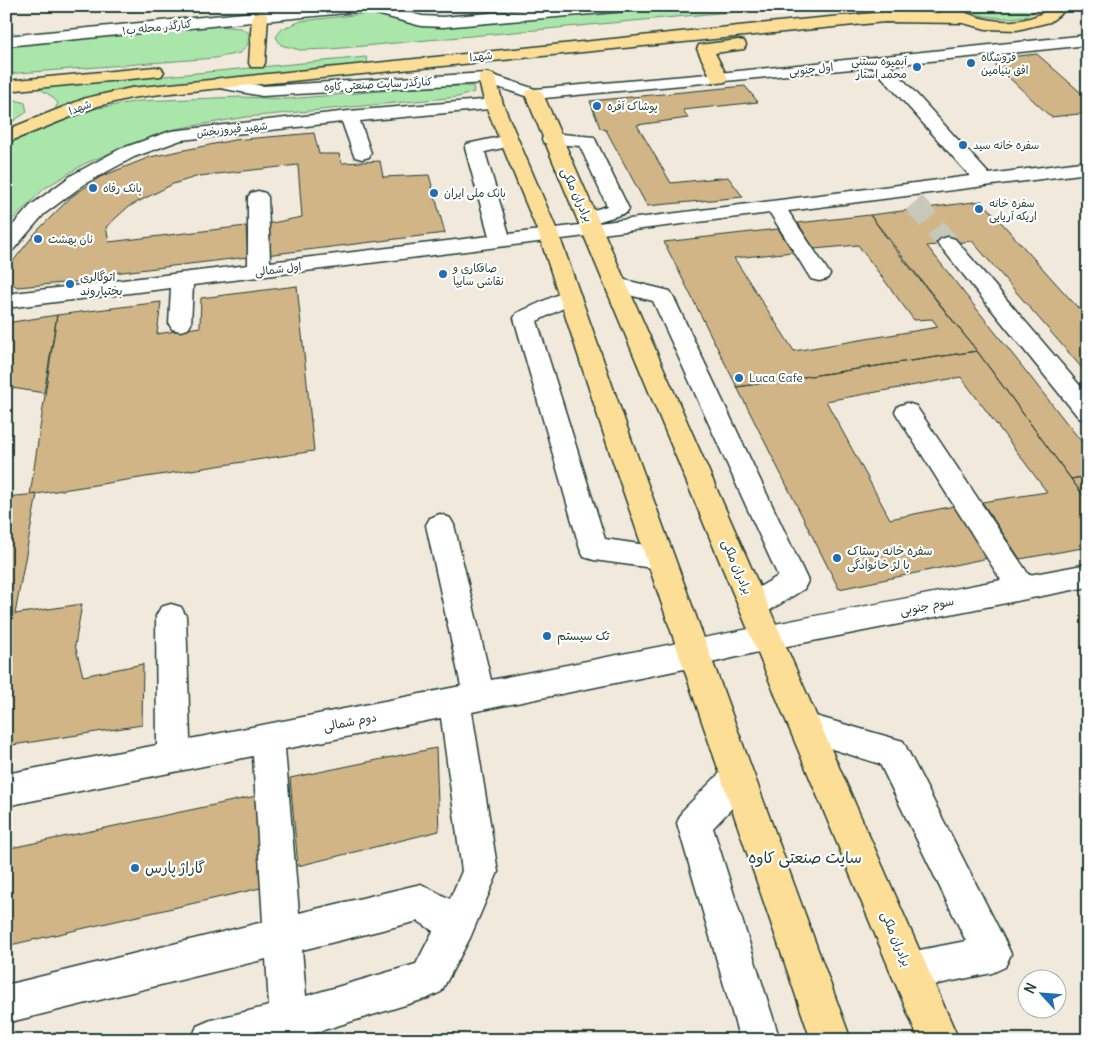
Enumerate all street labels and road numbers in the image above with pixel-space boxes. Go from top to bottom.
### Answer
street label: کنارگذر محله ب۱ [121,16,193,39]
street label: شهدا [469,48,493,64]
street label: اول جنوبی [788,60,834,79]
street label: کنارگذر سایت صنعتی کاوه [323,74,433,95]
street label: شهدا [67,96,93,118]
street label: شهید فیروزبخش [196,118,268,141]
street label: برادران ملکی [557,165,597,225]
street label: اول شمالی [254,259,302,280]
street label: برادران ملکی [718,537,756,597]
street label: سوم جنوبی [898,593,956,620]
street label: دوم شمالی [322,709,378,736]
street label: برادران ملکی [877,909,915,969]

